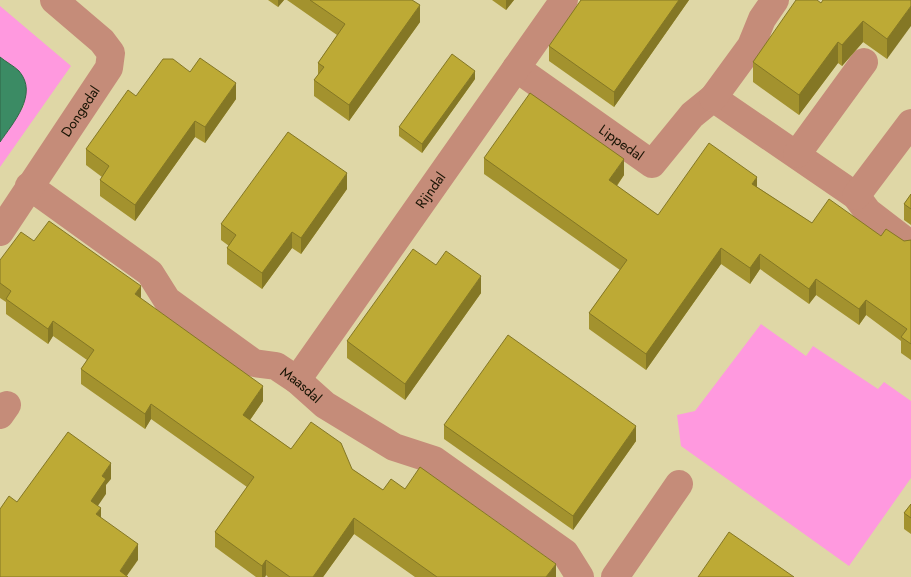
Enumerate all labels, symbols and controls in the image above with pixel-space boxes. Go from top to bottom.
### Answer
street label: Dongedal [56,82,105,141]
street label: Lippedal [595,119,648,165]
street label: Rijndal [411,168,450,212]
street label: Maasdal [276,362,326,408]

